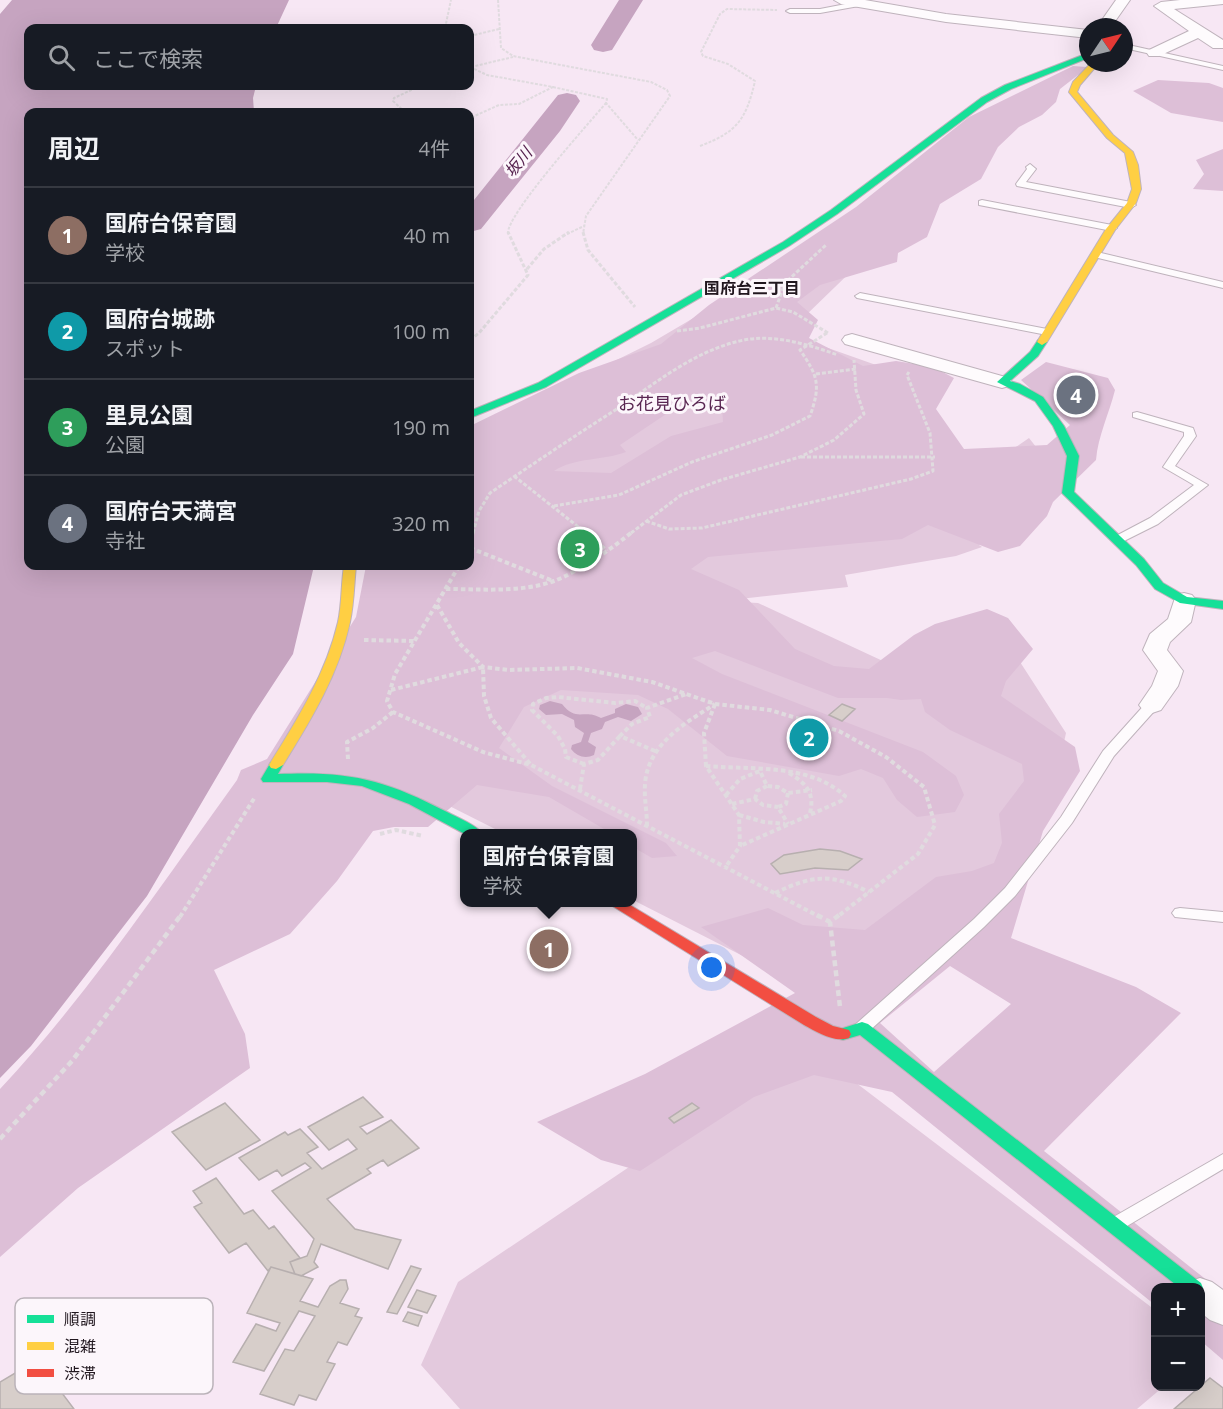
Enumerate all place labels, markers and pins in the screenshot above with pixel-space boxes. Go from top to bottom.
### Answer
pin: 4 [1056,372,1096,418]
pin: 3 [560,526,600,572]
pin: 2 [790,716,828,760]
pin: 1 [530,926,568,972]

